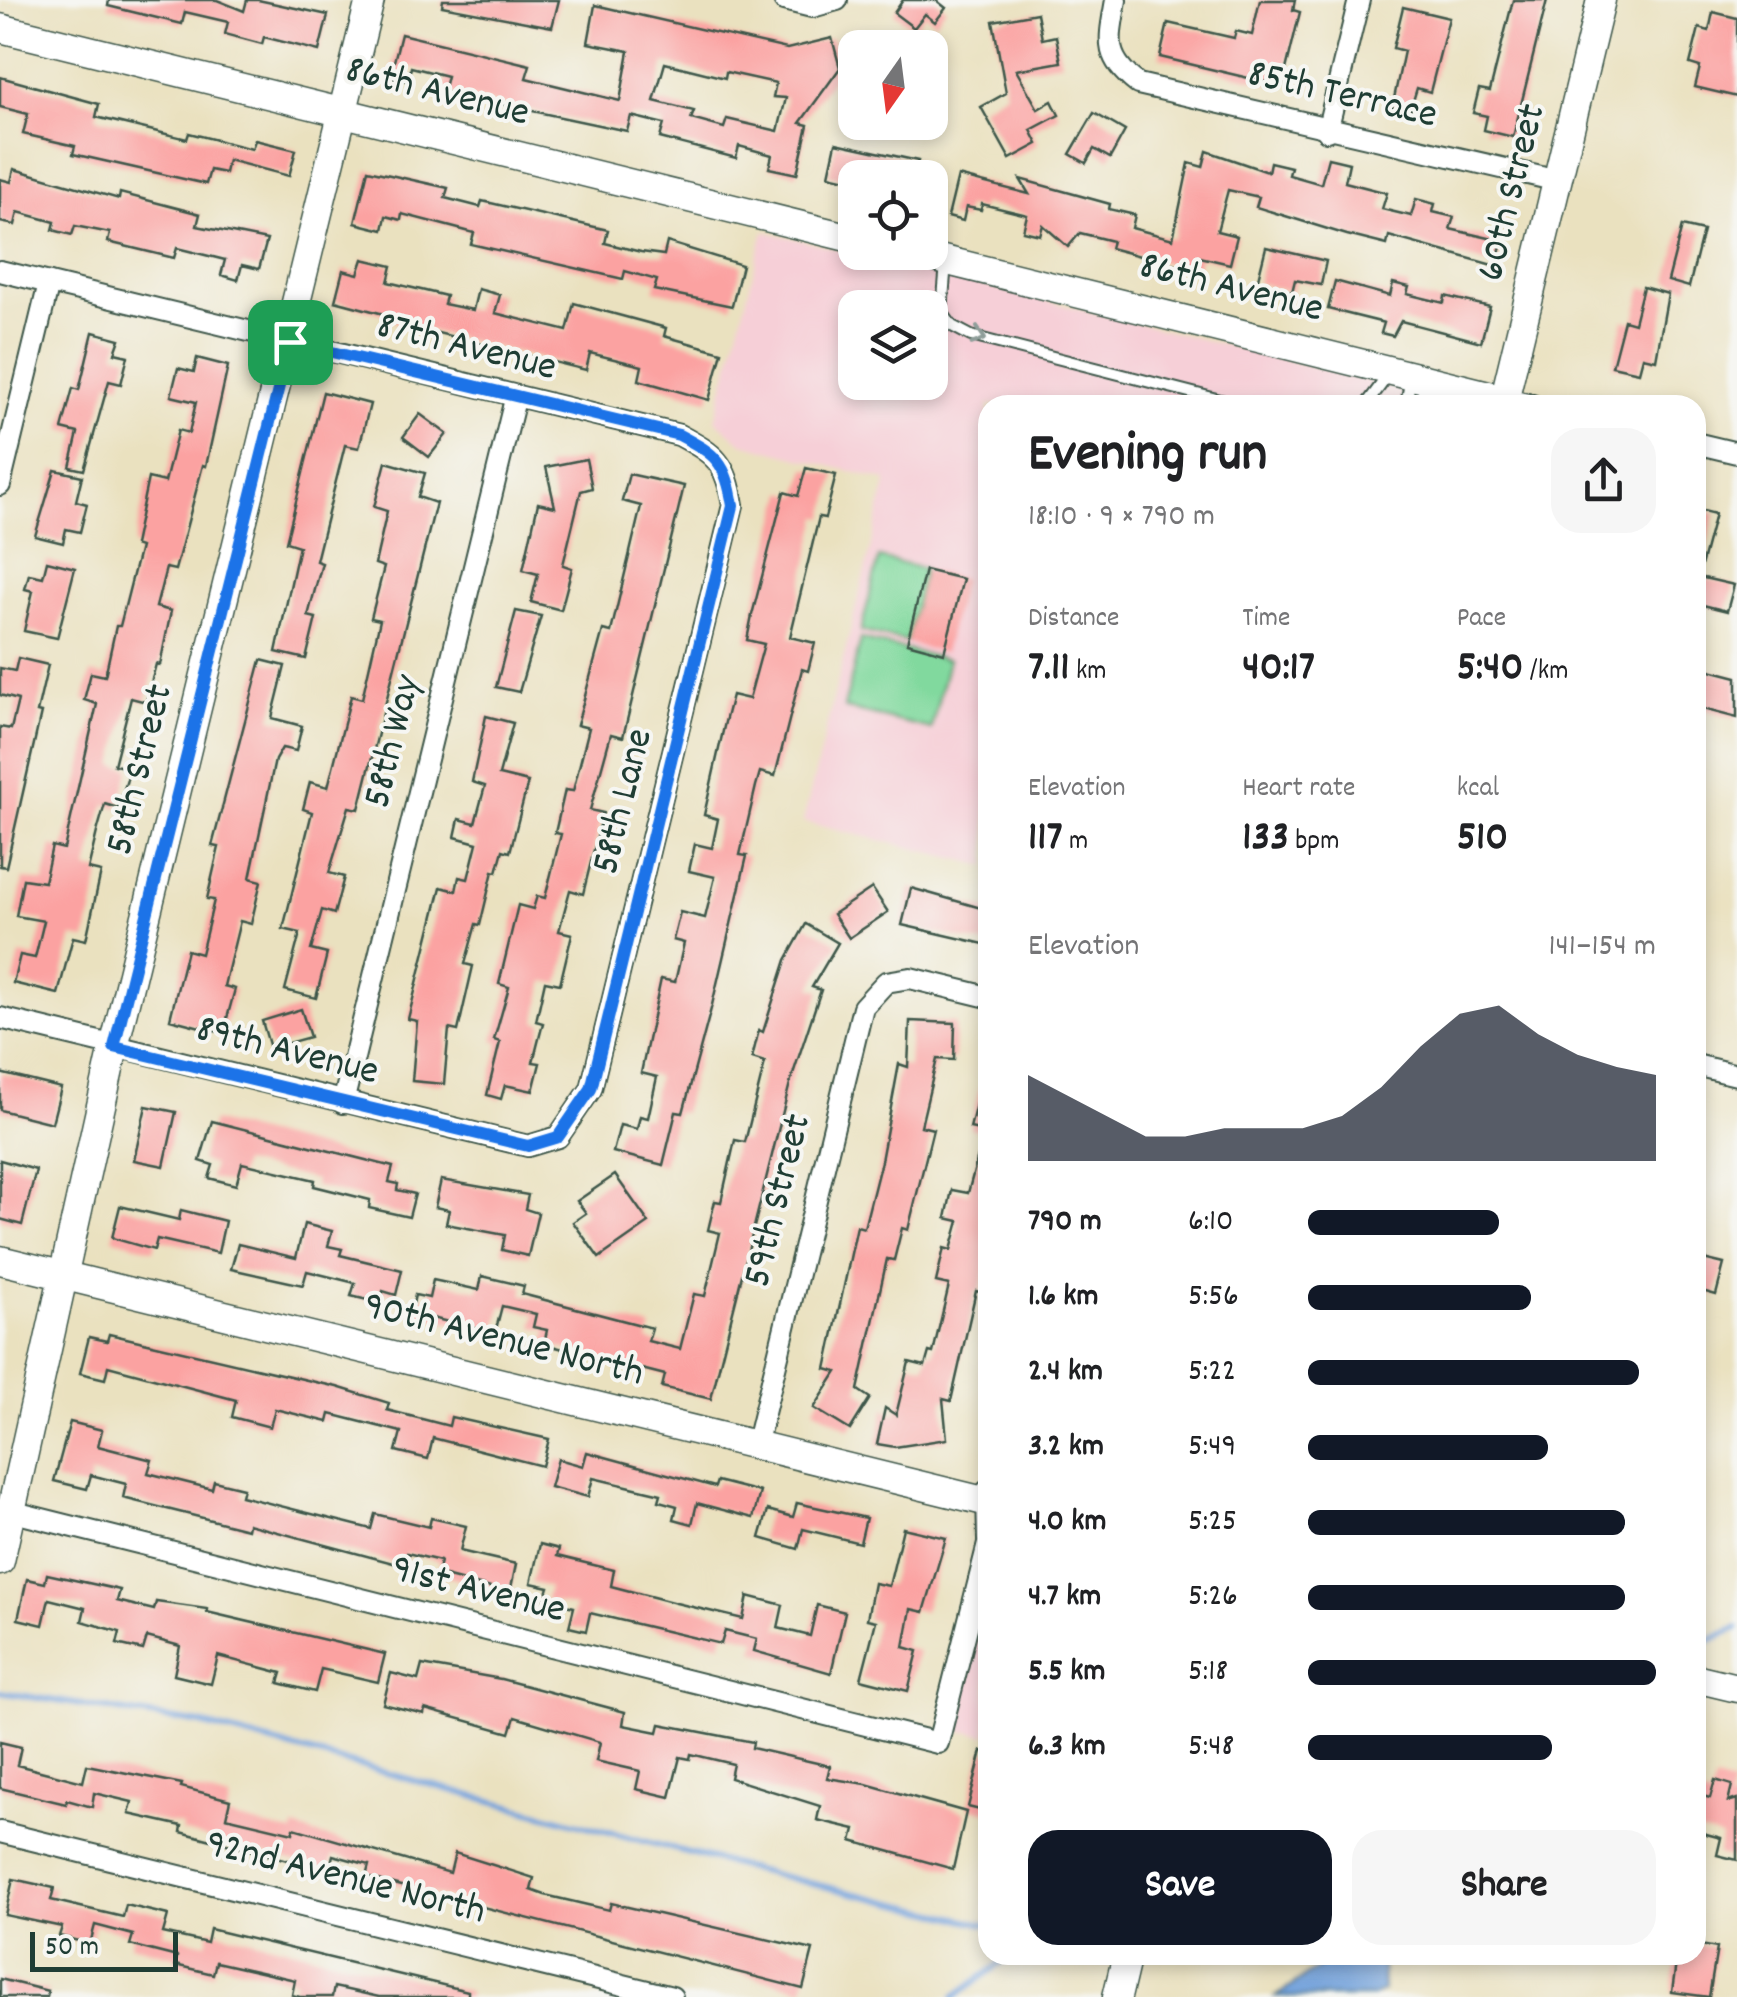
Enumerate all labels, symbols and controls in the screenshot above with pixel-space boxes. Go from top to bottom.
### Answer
north arrow [838,30,948,140]
map controls [838,30,948,400]
street label: 86th Avenue [339,44,535,144]
street label: 85th Terrace [1242,48,1442,146]
street label: 60th Street [1464,98,1564,288]
button: locate [838,160,948,270]
street label: 86th Avenue [1133,240,1329,340]
button: layers [838,290,948,400]
street label: 87th Avenue [370,299,562,399]
pin [248,300,333,385]
icon: arrive [263,315,318,370]
one-way arrow [969,325,986,346]
text: Evening run [1028,418,1267,497]
button: share [1551,428,1656,533]
text: 18:10 · 9 × 790 m [1028,495,1215,541]
text: Distance [1028,600,1119,640]
text: Time [1242,600,1290,640]
text: Pace [1457,600,1506,640]
text: 7.11 [1028,640,1069,700]
text: 40:17 [1242,640,1315,700]
text: 5:40 [1457,640,1523,700]
text: km [1069,653,1107,693]
text: /km [1523,653,1569,693]
street label: 58th Way [351,669,439,814]
street label: 58th Street [93,679,191,861]
street label: 58th Lane [579,723,671,881]
text: Elevation [1028,770,1125,810]
text: Heart rate [1242,770,1355,810]
text: kcal [1457,770,1499,810]
text: 117 [1028,810,1062,870]
text: 133 [1242,810,1289,870]
text: 510 [1457,810,1508,870]
text: m [1062,823,1088,863]
text: bpm [1289,823,1340,863]
text: Elevation [1028,925,1139,971]
text: 141–154 m [1548,925,1656,971]
street label: 89th Avenue [190,1003,384,1103]
street label: 59th Street [731,1109,829,1293]
text: 790 m [1028,1200,1102,1246]
text: 6:10 [1188,1200,1233,1246]
text: 1.6 km [1028,1275,1098,1321]
text: 5:56 [1188,1275,1239,1321]
street label: 90th Avenue North [357,1280,649,1404]
text: 2.4 km [1028,1350,1103,1396]
text: 5:22 [1188,1350,1236,1396]
text: 3.2 km [1028,1425,1104,1471]
text: 5:49 [1188,1425,1236,1471]
text: 4.0 km [1028,1500,1106,1546]
text: 5:25 [1188,1500,1237,1546]
street label: 91st Avenue [385,1543,571,1641]
text: 4.7 km [1028,1575,1101,1621]
text: 5:26 [1188,1575,1238,1621]
text: 5.5 km [1028,1650,1105,1696]
text: 5:18 [1188,1650,1228,1696]
text: 6.3 km [1028,1725,1106,1771]
text: 5:48 [1188,1725,1234,1771]
street label: 92nd Avenue North [199,1818,491,1942]
button: Save [1028,1830,1332,1945]
button: Share [1352,1830,1656,1945]
scale bar [30,1927,178,1972]
text: 50 m [45,1929,99,1969]

